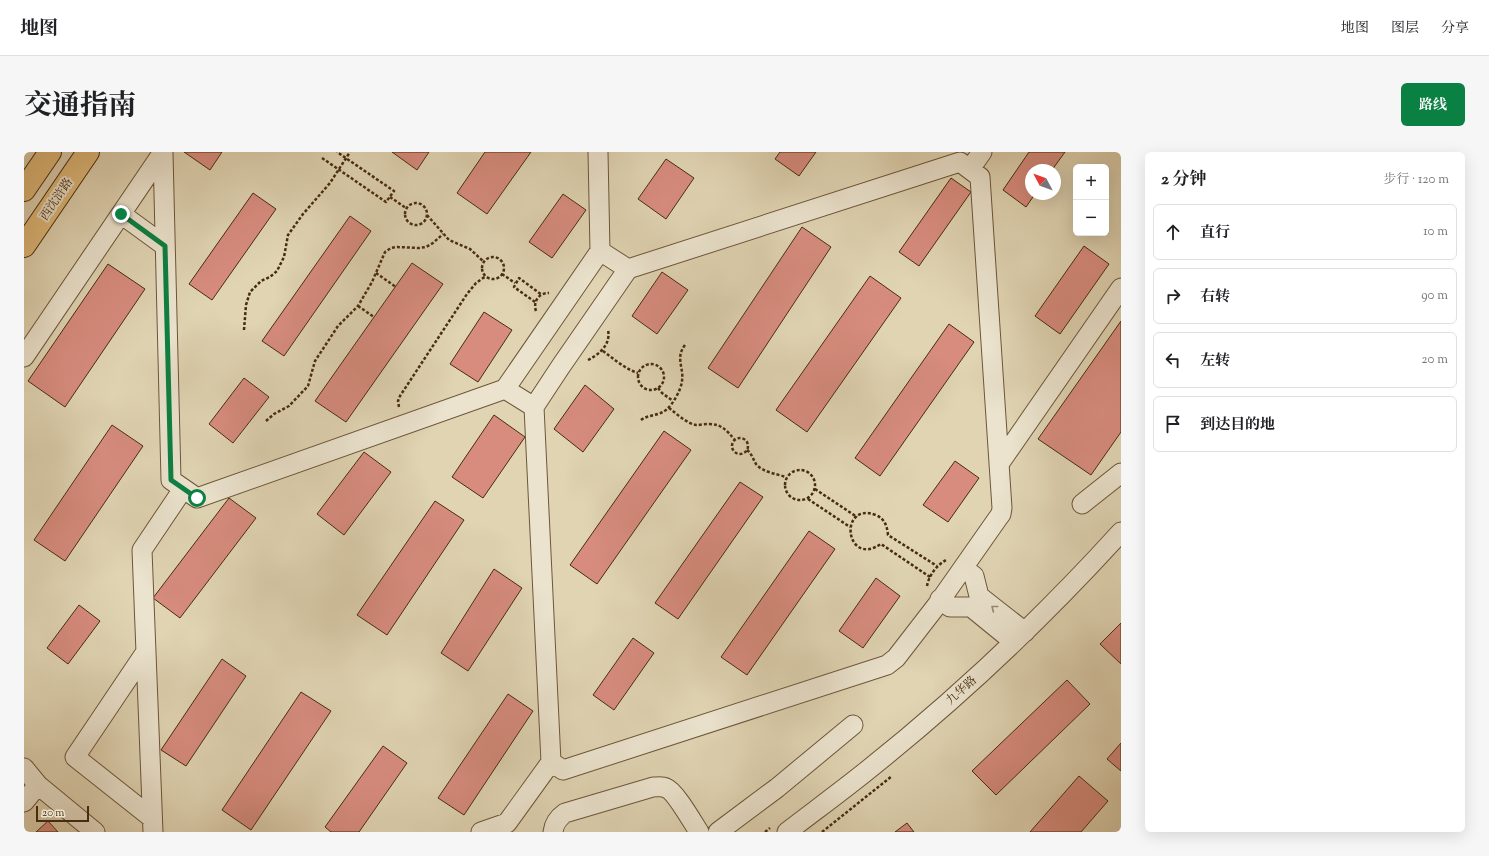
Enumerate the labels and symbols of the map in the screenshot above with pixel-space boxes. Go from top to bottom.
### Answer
north arrow [1025,164,1061,200]
street label: 西沈浒路 [36,175,78,224]
route end [112,205,130,223]
route start [188,489,206,507]
one-way arrow [991,606,998,613]
street label: 九华路 [942,672,981,709]
scale bar [36,804,89,823]

